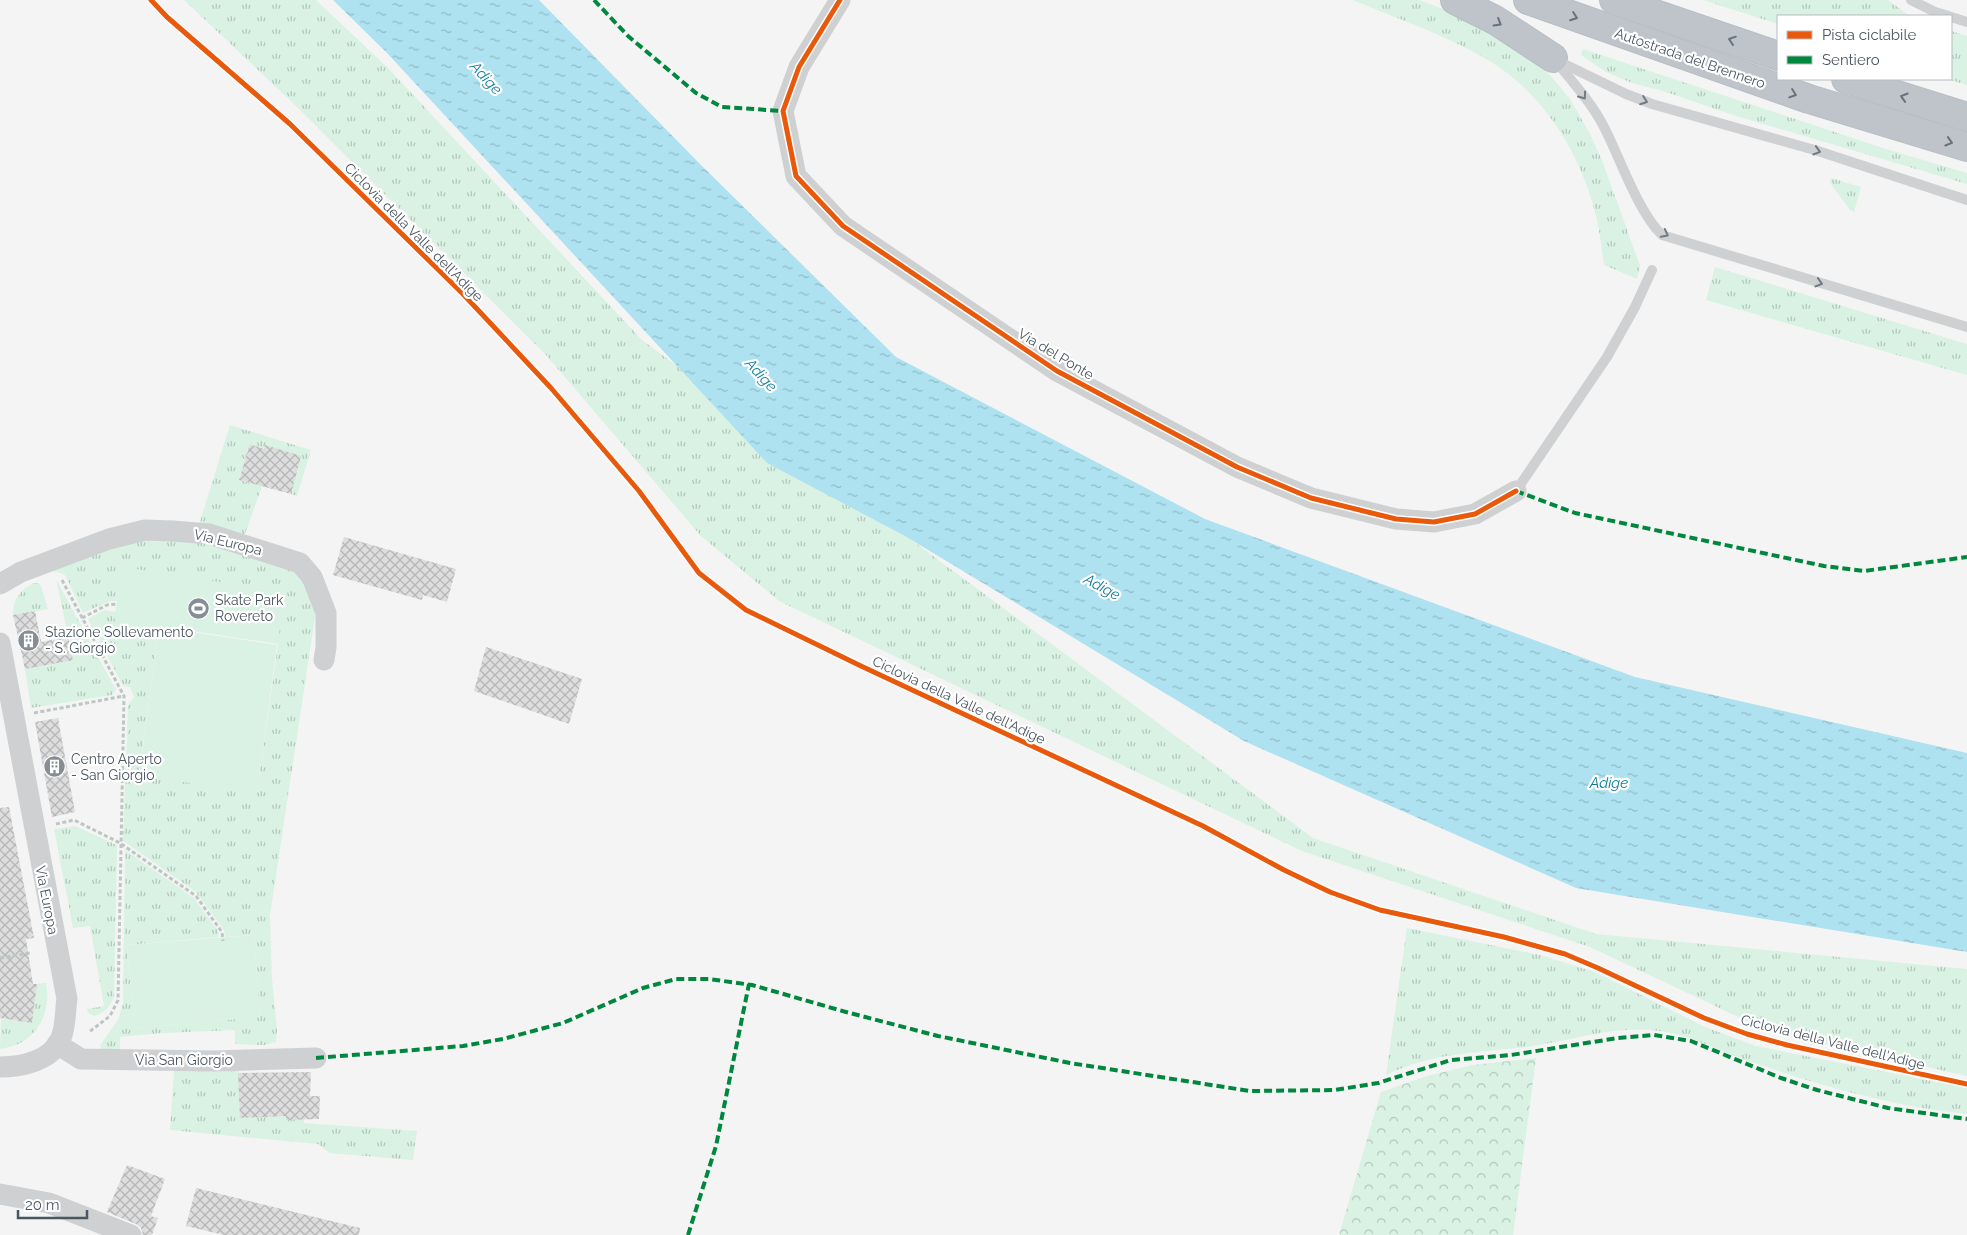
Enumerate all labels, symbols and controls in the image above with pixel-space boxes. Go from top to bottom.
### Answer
one-way arrow [1569,11,1578,21]
legend [1777,15,1952,80]
one-way arrow [1493,16,1502,26]
street label: Autostrada del Brennero [1613,25,1767,91]
text: Pista ciclabile [1822,26,1916,44]
one-way arrow [1728,36,1737,46]
text: Sentiero [1822,51,1880,69]
water label: Adige [466,57,506,98]
one-way arrow [1789,88,1797,98]
one-way arrow [1577,90,1586,100]
one-way arrow [1900,93,1908,103]
one-way arrow [1640,95,1648,105]
one-way arrow [1944,136,1952,146]
one-way arrow [1812,146,1821,156]
street label: Ciclovia della Valle dell'Adige [341,159,487,305]
one-way arrow [1659,228,1668,238]
one-way arrow [1815,277,1823,287]
street label: Via del Ponte [1015,325,1097,383]
water label: Adige [741,354,781,395]
street label: Via Europa [192,526,264,558]
water label: Adige [1080,570,1123,604]
place label: Skate Park Rovereto [215,592,284,624]
sports icon: Skate Park Rovereto [187,596,211,620]
place label: Stazione Sollevamento - S. Giorgio [45,624,193,656]
building icon: Stazione Sollevamento - S. Giorgio [17,628,41,652]
street label: Ciclovia della Valle dell'Adige [870,653,1048,747]
place label: Centro Aperto - San Giorgio [71,751,162,783]
building icon: Centro Aperto - San Giorgio [43,755,67,779]
water label: Adige [1589,774,1628,792]
street label: Via Europa [32,864,62,936]
street label: Ciclovia della Valle dell'Adige [1739,1011,1927,1073]
street label: Via San Giorgio [135,1052,233,1068]
scale bar [18,1188,86,1220]
text: 20 m [25,1196,60,1214]

